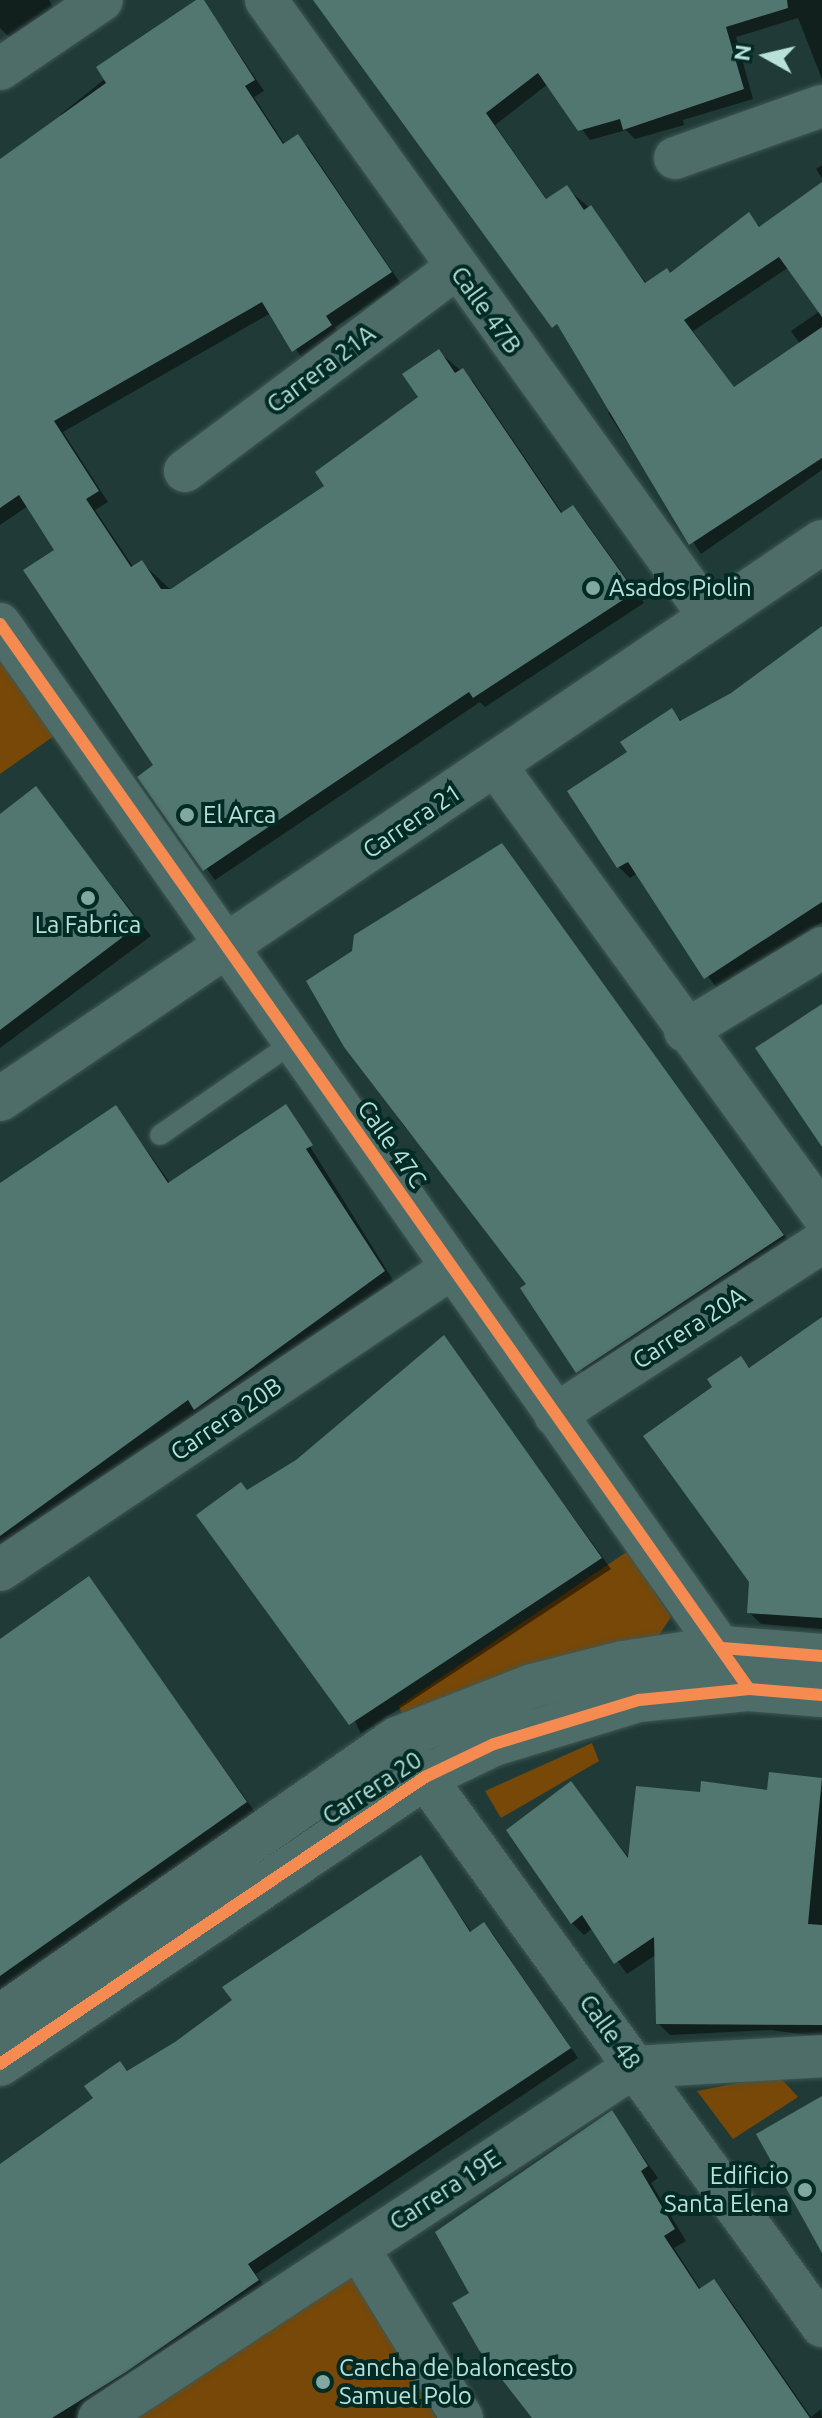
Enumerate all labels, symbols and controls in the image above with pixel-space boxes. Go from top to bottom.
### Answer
north arrow [726,16,806,96]
text: N [728,43,755,62]
street label: Calle 47B [445,261,527,359]
street label: Carrera 21A [261,319,381,419]
place label: Asados Piolin [609,574,752,602]
marker: Asados Piolin [584,579,602,597]
street label: Carrera 21 [357,778,467,864]
place label: El Arca [203,801,276,829]
marker: El Arca [178,806,196,824]
marker: La Fabrica [79,889,97,907]
place label: La Fabrica [35,911,141,939]
street label: Calle 47C [351,1095,433,1193]
street label: Carrera 20A [627,1281,751,1375]
street label: Carrera 20B [165,1371,287,1467]
street label: Carrera 20 [317,1745,427,1831]
street label: Calle 48 [573,1989,647,2075]
street label: Carrera 19E [384,2144,506,2236]
place label: Edificio Santa Elena [664,2162,789,2218]
marker: Edificio Santa Elena [796,2181,814,2199]
place label: Cancha de baloncesto Samuel Polo [339,2354,574,2410]
marker: Cancha de baloncesto Samuel Polo [314,2373,332,2391]

